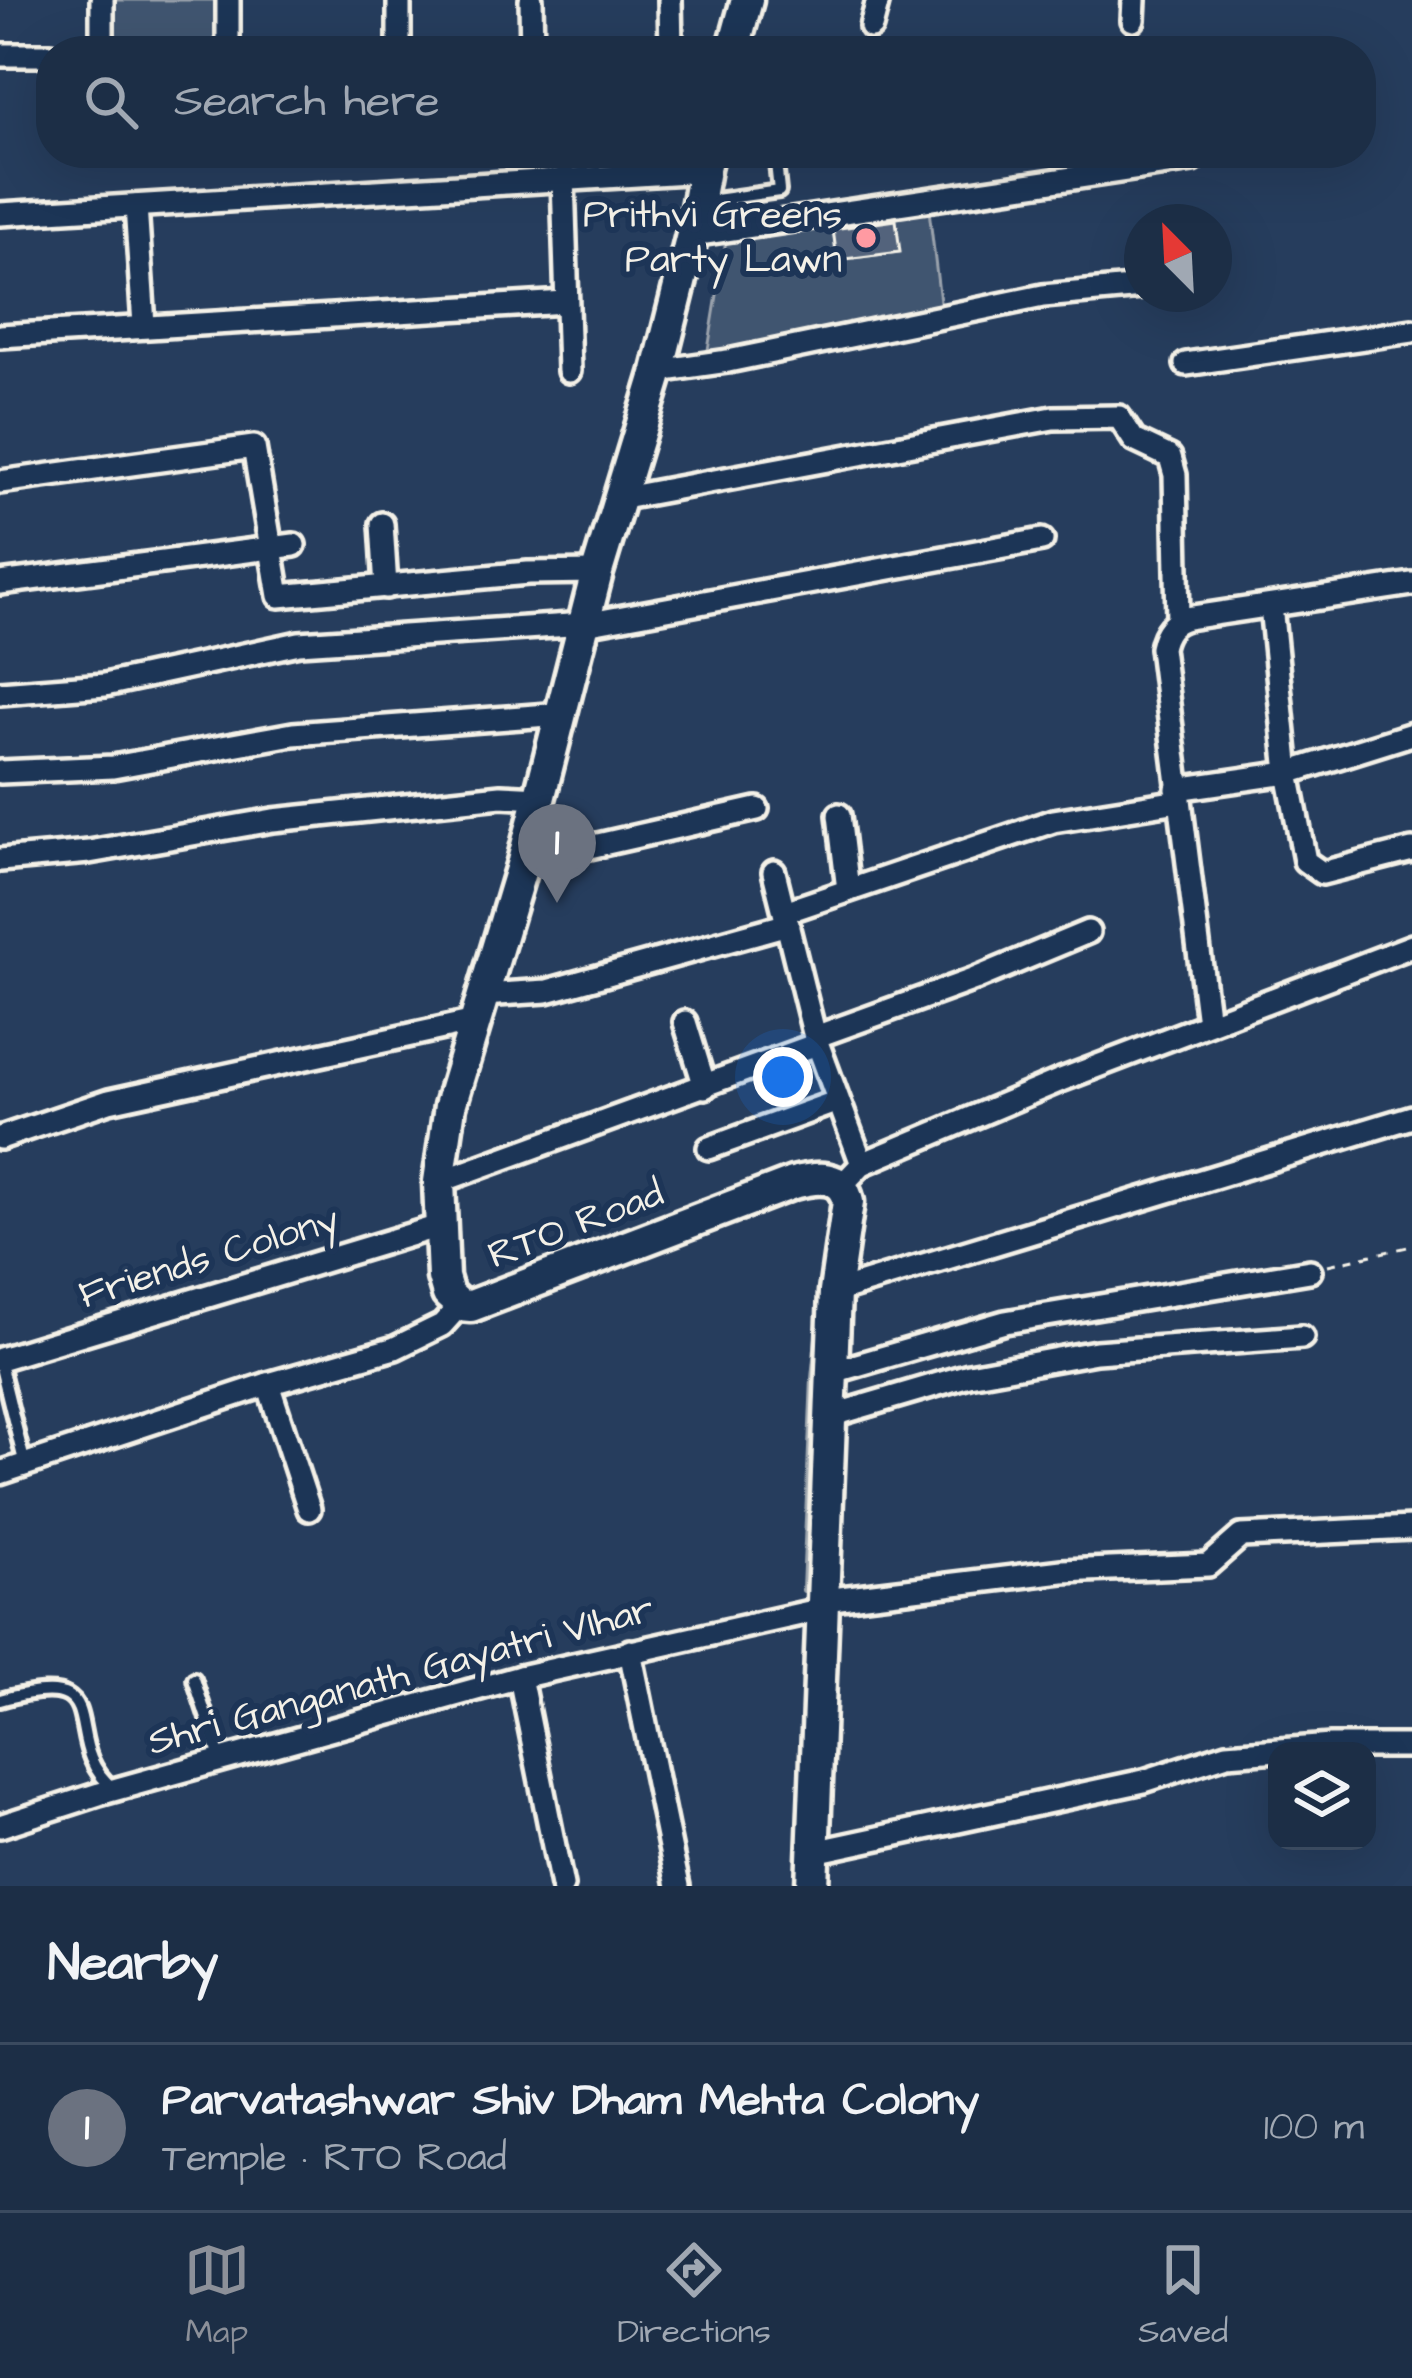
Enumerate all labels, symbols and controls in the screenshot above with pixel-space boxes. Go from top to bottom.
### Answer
search box [36,36,1376,168]
icon: search [78,69,144,135]
text: Search here [174,71,440,133]
place label: Prithvi Greens Party Lawn [583,189,842,289]
north arrow [1124,204,1232,312]
marker: Prithvi Greens Party Lawn [853,225,879,251]
pin: 1 [518,804,596,903]
your location [753,1047,813,1107]
street label: RTO Road [481,1167,671,1283]
street label: Friends Colony [73,1193,346,1324]
street label: Shri Ganganath Gayatri VIhar [142,1582,660,1771]
map controls [1268,1742,1376,1850]
button: layers [1268,1742,1376,1850]
text: Nearby [48,1929,218,2000]
text: Parvatashwar Shiv Dham Mehta Colony [162,2070,979,2132]
text: 1 [85,2101,90,2155]
text: 100 m [1264,2101,1364,2155]
text: Temple · RTO Road [162,2132,507,2186]
tab: Map [184,2237,250,2355]
tab: Directions [617,2237,771,2355]
tab: Saved [1138,2237,1228,2355]

